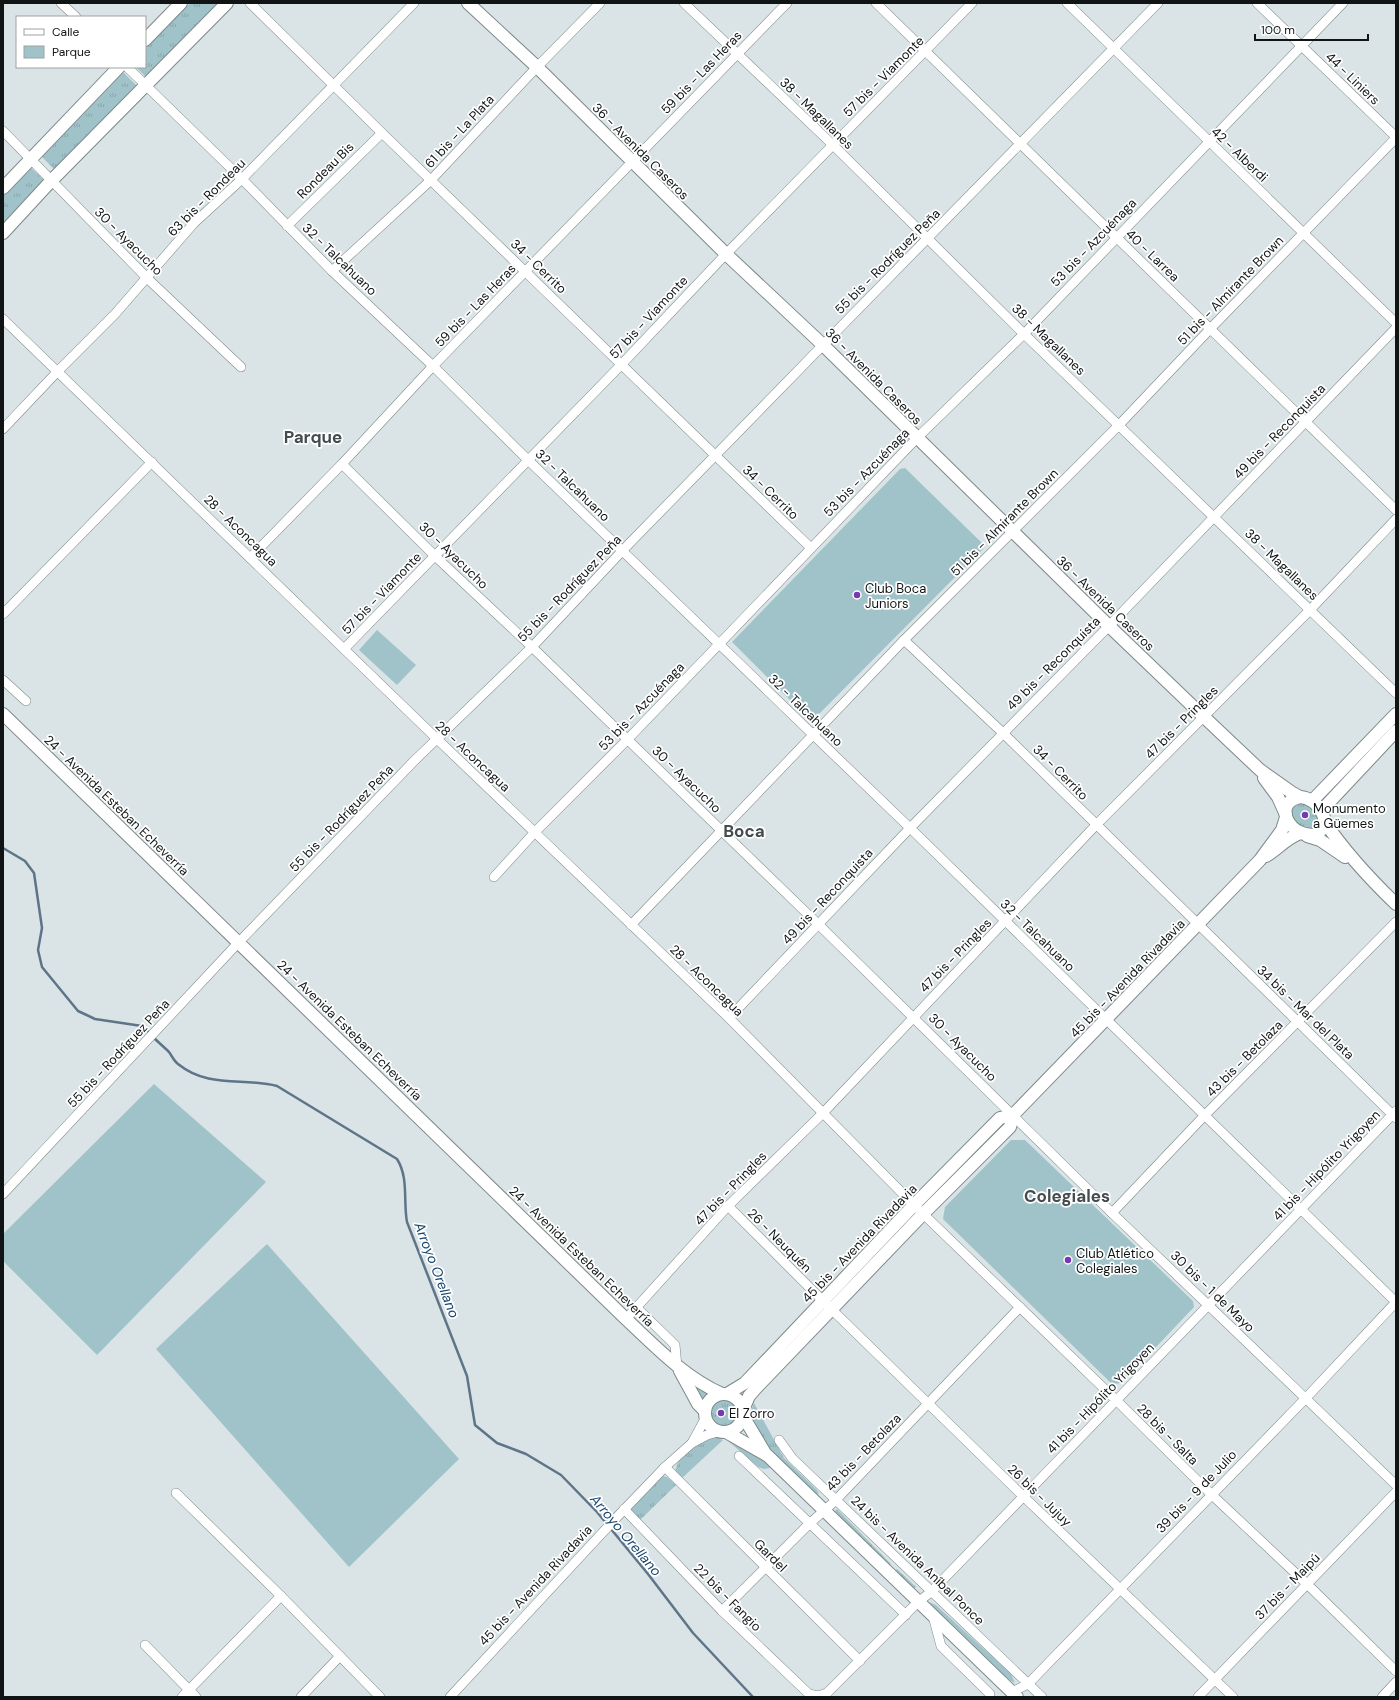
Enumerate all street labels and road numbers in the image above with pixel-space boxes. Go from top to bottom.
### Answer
street label: 59 bis - Las Heras [657,27,745,118]
street label: 57 bis - Viamonte [839,32,927,120]
street label: 44 - Liniers [1322,48,1383,108]
street label: 38 - Magallanes [776,74,857,153]
street label: 61 bis - La Plata [421,91,498,172]
street label: 36 - Avenida Caseros [589,99,693,203]
street label: 42 - Alberdi [1208,123,1272,186]
street label: Rondeau Bis [293,138,357,202]
street label: 63 bis - Rondeau [164,155,249,240]
street label: 53 bis - Azcuénaga [1047,195,1140,290]
street label: 30 - Ayacucho [91,204,167,279]
street label: 55 bis - Rodríguez Peña [831,205,944,318]
street label: 32 - Talcahuano [299,220,381,299]
street label: 40 - Larrea [1122,225,1183,285]
street label: 51 bis - Almirante Brown [1174,232,1287,349]
street label: 34 - Cerrito [507,235,571,298]
street label: 59 bis - Las Heras [431,260,519,351]
street label: 57 bis - Viamonte [605,272,691,363]
street label: 38 - Magallanes [1008,300,1089,379]
street label: 36 - Avenida Caseros [822,324,926,428]
street label: 49 bis - Reconquista [1230,380,1329,482]
street label: 53 bis - Azcuénaga [820,425,913,520]
street label: 32 - Talcahuano [532,446,614,525]
street label: 34 - Cerrito [739,461,803,524]
street label: 51 bis - Almirante Brown [947,465,1062,580]
street label: 28 - Aconcagua [200,491,281,570]
street label: 30 - Ayacucho [415,518,492,593]
street label: 38 - Magallanes [1241,525,1322,604]
street label: 55 bis - Rodríguez Peña [514,531,625,646]
street label: 57 bis - Viamonte [338,549,425,638]
street label: 36 - Avenida Caseros [1053,552,1158,655]
street label: 49 bis - Reconquista [1003,613,1104,714]
street label: 53 bis - Azcuénaga [595,659,688,754]
street label: 32 - Talcahuano [765,671,847,750]
street label: 47 bis - Pringles [1141,682,1222,763]
street label: 28 - Aconcagua [432,717,514,795]
street label: 24 - Avenida Esteban Echeverría [41,731,193,879]
street label: 34 - Cerrito [1029,741,1092,804]
street label: 30 - Ayacucho [648,742,725,817]
street label: 55 bis - Rodríguez Peña [286,761,397,876]
street label: 49 bis - Reconquista [778,845,876,948]
street label: 32 - Talcahuano [997,896,1079,975]
street label: 47 bis - Pringles [916,915,995,996]
street label: 45 bis - Avenida Rivadavia [1066,915,1189,1041]
street label: 28 - Aconcagua [666,941,747,1020]
street label: 24 - Avenida Esteban Echeverría [274,956,426,1104]
street label: 34 bis - Mar del Plata [1254,962,1358,1063]
street label: 55 bis - Rodríguez Peña [64,995,173,1111]
street label: 30 - Ayacucho [925,1010,1001,1085]
street label: 43 bis - Betolaza [1202,1016,1286,1100]
street label: 41 bis - Hipólito Yrigoyen [1269,1106,1384,1224]
street label: 47 bis - Pringles [691,1148,770,1229]
street label: 45 bis - Avenida Rivadavia [798,1180,921,1306]
street label: 24 - Avenida Esteban Echeverría [506,1182,658,1330]
street label: 26 - Neuquén [744,1205,815,1276]
street label: 30 bis - 1 de Mayo [1167,1247,1258,1336]
street label: 41 bis - Hipólito Yrigoyen [1043,1339,1158,1457]
street label: 28 bis - Salta [1133,1400,1202,1469]
street label: 43 bis - Betolaza [822,1410,905,1495]
street label: 39 bis - 9 de Julio [1152,1446,1241,1536]
street label: 26 bis - Jujuy [1004,1461,1075,1530]
street label: 24 bis - Avenida Aníbal Ponce [847,1492,988,1629]
street label: 45 bis - Avenida Rivadavia [475,1522,596,1649]
street label: Gardel [751,1535,791,1575]
street label: 37 bis - Maipú [1251,1549,1323,1623]
street label: 22 bis - Fangio [690,1560,765,1635]

